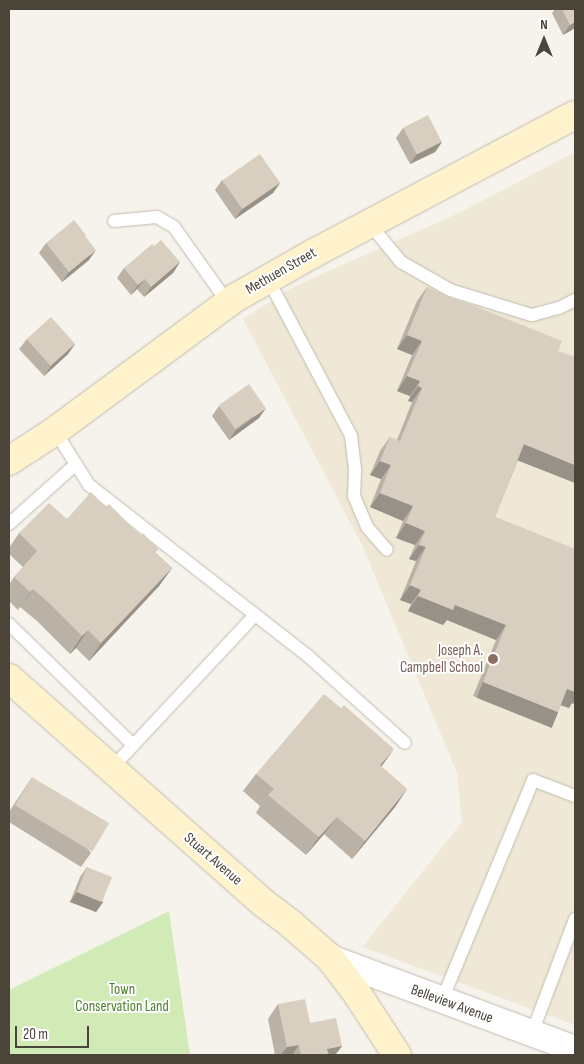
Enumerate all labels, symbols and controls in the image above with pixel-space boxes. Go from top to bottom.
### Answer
north arrow [519,15,569,65]
text: N [540,16,548,33]
street label: Methuen Street [242,244,320,298]
place label: Joseph A. Campbell School [400,641,483,676]
marker: Joseph A. Campbell School [487,653,499,665]
street label: Stuart Avenue [180,829,246,889]
park label: Town Conservation Land [75,980,169,1015]
street label: Belleview Avenue [408,981,496,1027]
scale bar [18,1016,91,1048]
text: 20 m [23,1025,48,1044]

